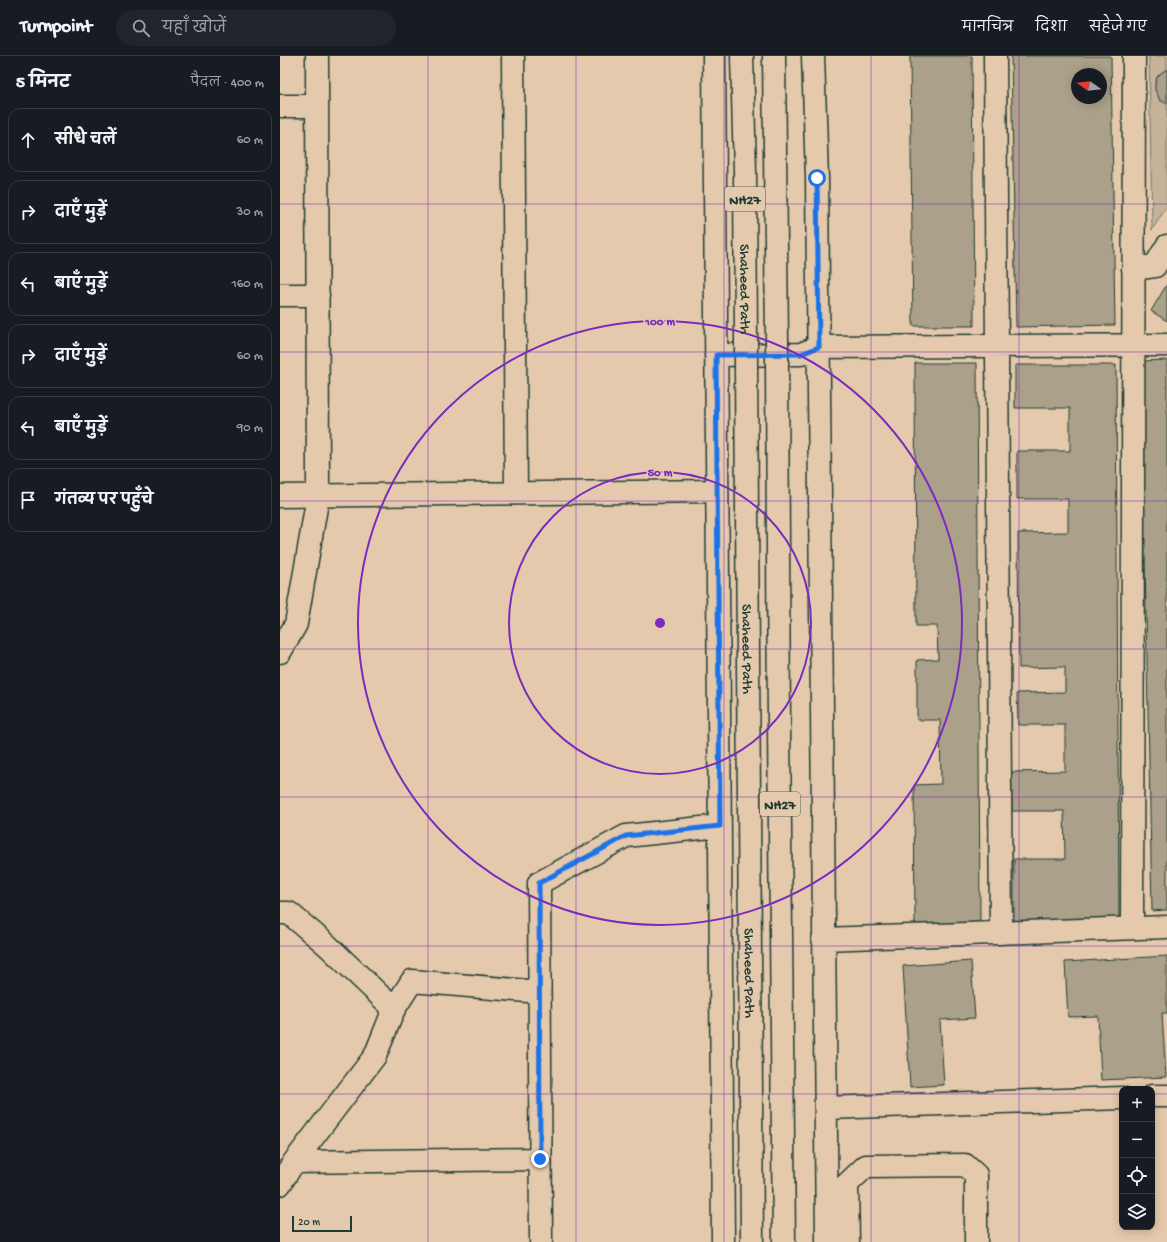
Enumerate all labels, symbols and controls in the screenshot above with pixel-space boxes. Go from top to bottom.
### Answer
search box [116,10,396,46]
text: Turnpoint [20,16,92,39]
icon: search [130,17,152,39]
text: यहाँ खोजें [162,20,226,38]
text: मानचित्र [962,20,1013,37]
text: दिशा [1035,20,1067,37]
text: सहेजे गए [1089,20,1147,37]
north arrow [1071,68,1107,104]
text: 5 मिनट [16,74,70,94]
text: पैदल · 400 m [190,76,264,91]
icon: ahead [17,129,39,151]
text: सीधे चलें [55,132,116,150]
text: 60 m [237,133,263,148]
route start [808,169,826,187]
road number: NH27 [725,187,765,211]
icon: right [17,201,39,223]
text: दाएँ मुड़ें [55,204,107,222]
text: 30 m [237,205,263,220]
street label: Shaheed Path [734,244,753,334]
icon: left [17,273,39,295]
text: बाएँ मुड़ें [55,276,107,294]
text: 160 m [231,277,263,292]
text: 100 m [644,316,675,330]
icon: right [17,345,39,367]
text: दाएँ मुड़ें [55,348,107,366]
text: 60 m [237,349,263,364]
icon: left [17,417,39,439]
text: बाएँ मुड़ें [55,420,107,438]
text: 90 m [237,421,263,436]
text: 50 m [648,467,673,481]
icon: arrive [17,489,39,511]
text: गंतव्य पर पहुँचे [55,492,153,510]
street label: Shaheed Path [737,604,755,694]
centre of rings [653,616,667,630]
road number: NH27 [760,792,800,816]
street label: Shaheed Path [739,928,757,1018]
map controls [1119,1086,1155,1230]
button: + [1119,1086,1155,1122]
button: − [1119,1122,1155,1158]
route end [531,1150,549,1168]
button: locate [1119,1158,1155,1194]
button: layers [1119,1194,1155,1230]
scale bar [292,1214,352,1233]
text: 20 m [298,1217,320,1229]

